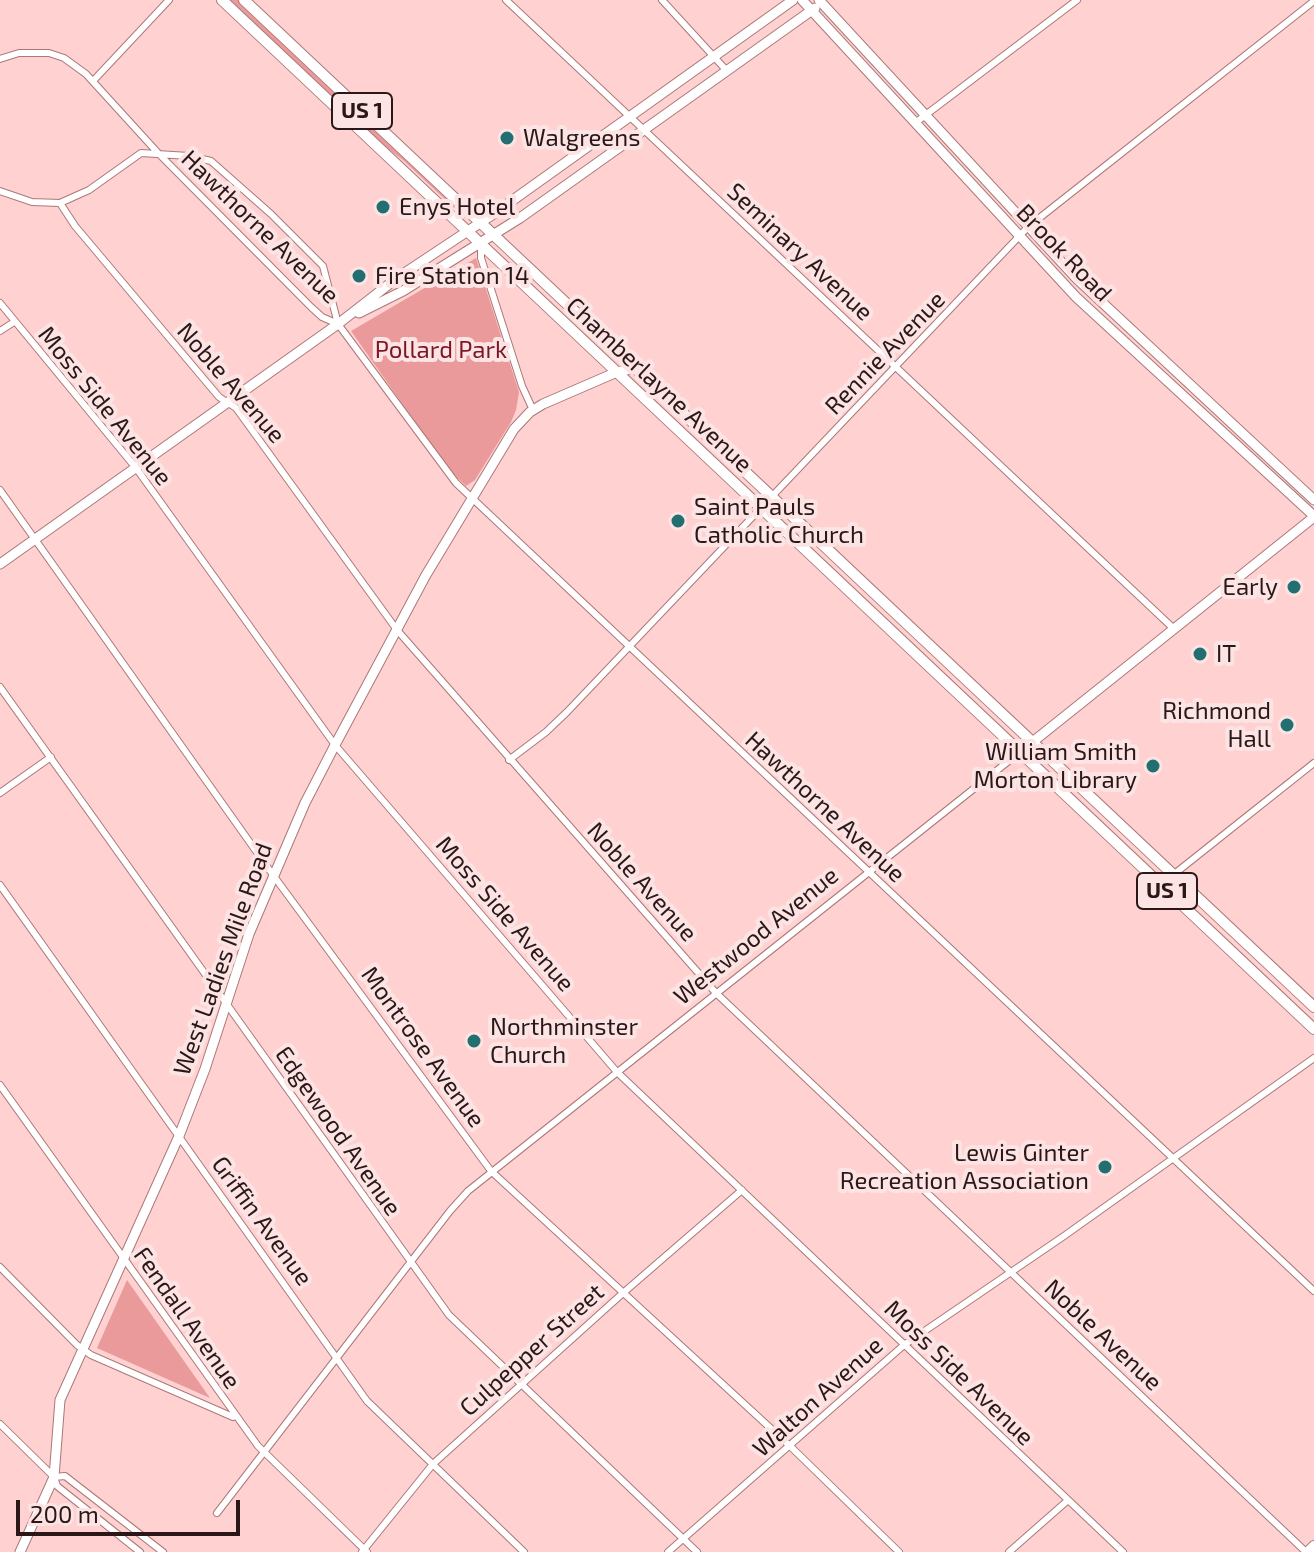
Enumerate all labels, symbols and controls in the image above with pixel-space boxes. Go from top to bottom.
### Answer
road number: US 1 [332,93,392,129]
place label: Walgreens [523,124,640,152]
marker: Walgreens [498,129,516,147]
street label: Hawthorne Avenue [175,144,345,310]
street label: Seminary Avenue [721,177,879,327]
place label: Enys Hotel [399,193,515,221]
marker: Enys Hotel [374,198,392,216]
street label: Brook Road [1010,198,1118,308]
place label: Fire Station 14 [375,262,529,290]
marker: Fire Station 14 [350,267,368,285]
street label: Rennie Avenue [819,285,951,421]
street label: Chamberlayne Avenue [560,291,758,479]
street label: Noble Avenue [171,317,291,449]
street label: Moss Side Avenue [32,321,178,491]
park label: Pollard Park [375,336,507,364]
place label: Saint Pauls Catholic Church [694,493,864,549]
marker: Saint Pauls Catholic Church [669,512,687,530]
place label: Early [1222,573,1278,601]
marker: Early [1285,578,1303,596]
place label: IT [1216,640,1236,668]
marker: IT [1191,645,1209,663]
place label: Richmond Hall [1162,697,1271,753]
marker: Richmond Hall [1278,716,1296,734]
street label: Hawthorne Avenue [739,726,911,888]
place label: William Smith Morton Library [974,738,1137,794]
marker: William Smith Morton Library [1144,757,1162,775]
street label: Noble Avenue [581,817,703,947]
street label: Moss Side Avenue [430,830,580,998]
street label: West Ladies Mile Road [168,839,278,1079]
street label: Westwood Avenue [668,861,844,1011]
road number: US 1 [1137,873,1197,909]
street label: Montrose Avenue [355,961,491,1133]
place label: Northminster Church [490,1013,638,1069]
marker: Northminster Church [465,1032,483,1050]
street label: Edgewood Avenue [269,1041,407,1221]
place label: Lewis Ginter Recreation Association [840,1139,1089,1195]
street label: Griffin Avenue [205,1151,319,1291]
marker: Lewis Ginter Recreation Association [1096,1158,1114,1176]
street label: Fendall Avenue [127,1242,247,1394]
street label: Noble Avenue [1038,1273,1168,1397]
street label: Culpepper Street [454,1278,610,1422]
street label: Moss Side Avenue [878,1294,1040,1452]
street label: Walton Avenue [747,1331,889,1463]
scale bar [20,1484,244,1534]
text: 200 m [30,1499,99,1528]

